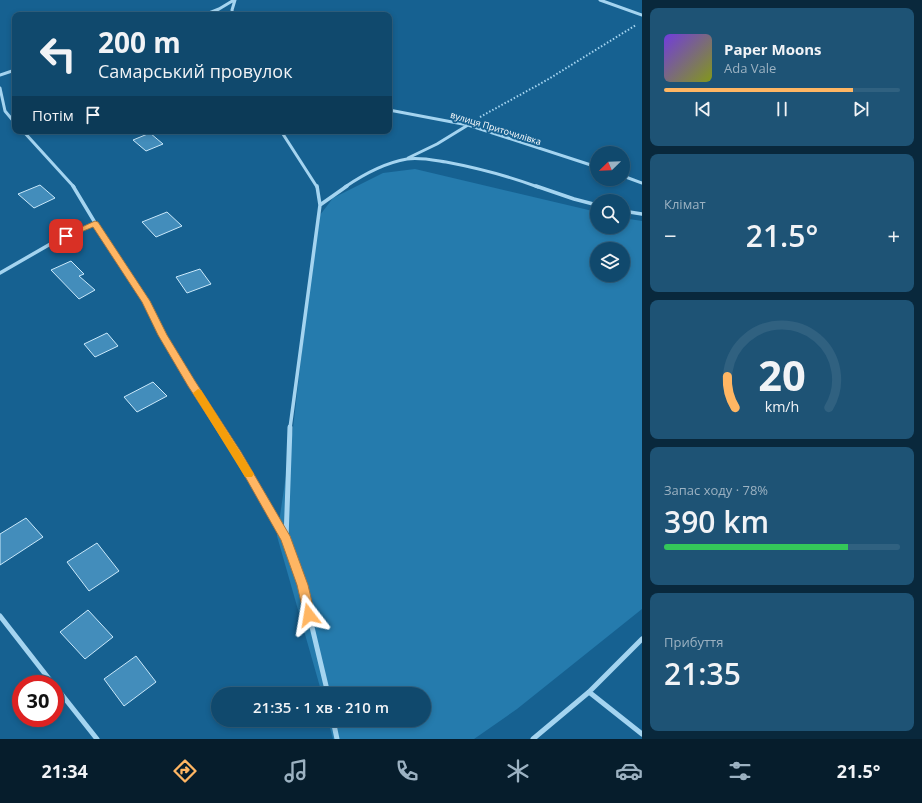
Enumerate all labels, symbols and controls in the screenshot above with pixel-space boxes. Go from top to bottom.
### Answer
text: 200 m [98,23,181,61]
icon: left [32,28,84,80]
text: Paper Moons [724,39,822,59]
text: Самарський провулок [98,59,292,83]
text: Ada Vale [724,59,776,77]
icon: previous [692,98,714,120]
icon: pause [771,98,793,120]
icon: next [850,98,872,120]
icon: arrive [82,104,104,126]
text: Потім [32,105,74,125]
street label: вулиця Приточилівка [449,108,543,148]
north arrow [590,146,630,186]
map controls [590,146,630,282]
button: search [590,194,630,234]
text: Клімат [664,195,706,213]
text: 21.5° [746,215,818,256]
pin [49,219,83,253]
text: − [664,220,677,250]
text: + [887,220,900,250]
icon: arrive [55,225,77,247]
button: layers [590,242,630,282]
text: 20 [758,346,806,402]
text: km/h [765,396,799,415]
text: Запас ходу · 78% [664,481,768,499]
text: 390 km [664,501,769,542]
position arrow [288,594,330,636]
text: Прибуття [664,633,723,651]
text: 21:35 [664,653,741,694]
speed limit sign: 30 [12,675,64,727]
text: 21:35 · 1 хв · 210 m [253,697,389,717]
icon: directions [171,757,199,785]
icon: music [282,757,310,785]
icon: phone [393,757,421,785]
icon: climate [504,757,532,785]
icon: car [615,757,643,785]
icon: filters [726,757,754,785]
text: 21:34 [41,759,88,783]
text: 21.5° [837,759,880,783]

